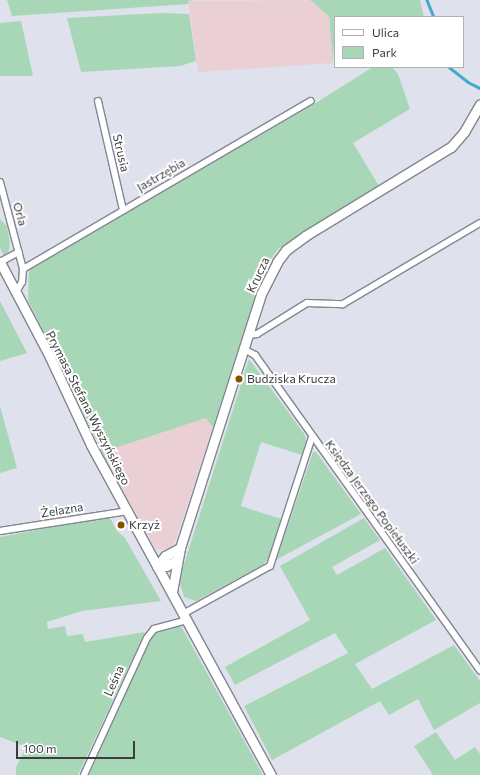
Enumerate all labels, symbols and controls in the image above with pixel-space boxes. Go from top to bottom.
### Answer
legend [334,16,464,68]
text: Ulica [372,25,399,39]
text: Park [372,45,397,59]
street label: Strusia [110,133,132,173]
street label: Jastrzębia [134,155,188,195]
street label: Orla [10,201,30,227]
street label: Krucza [244,255,272,295]
street label: Prymasa Stefana Wyszyńskiego [43,329,133,487]
place label: Budziska Krucza [247,372,336,386]
marker: Budziska Krucza [234,374,244,384]
street label: Księdza Jerzego Popiełuszki [322,437,422,567]
street label: Żelazna [40,500,84,520]
place label: Krzyż [129,518,160,532]
marker: Krzyż [116,520,126,530]
street label: Leśna [101,664,127,698]
scale bar [18,733,137,759]
text: 100 m [23,741,57,755]

